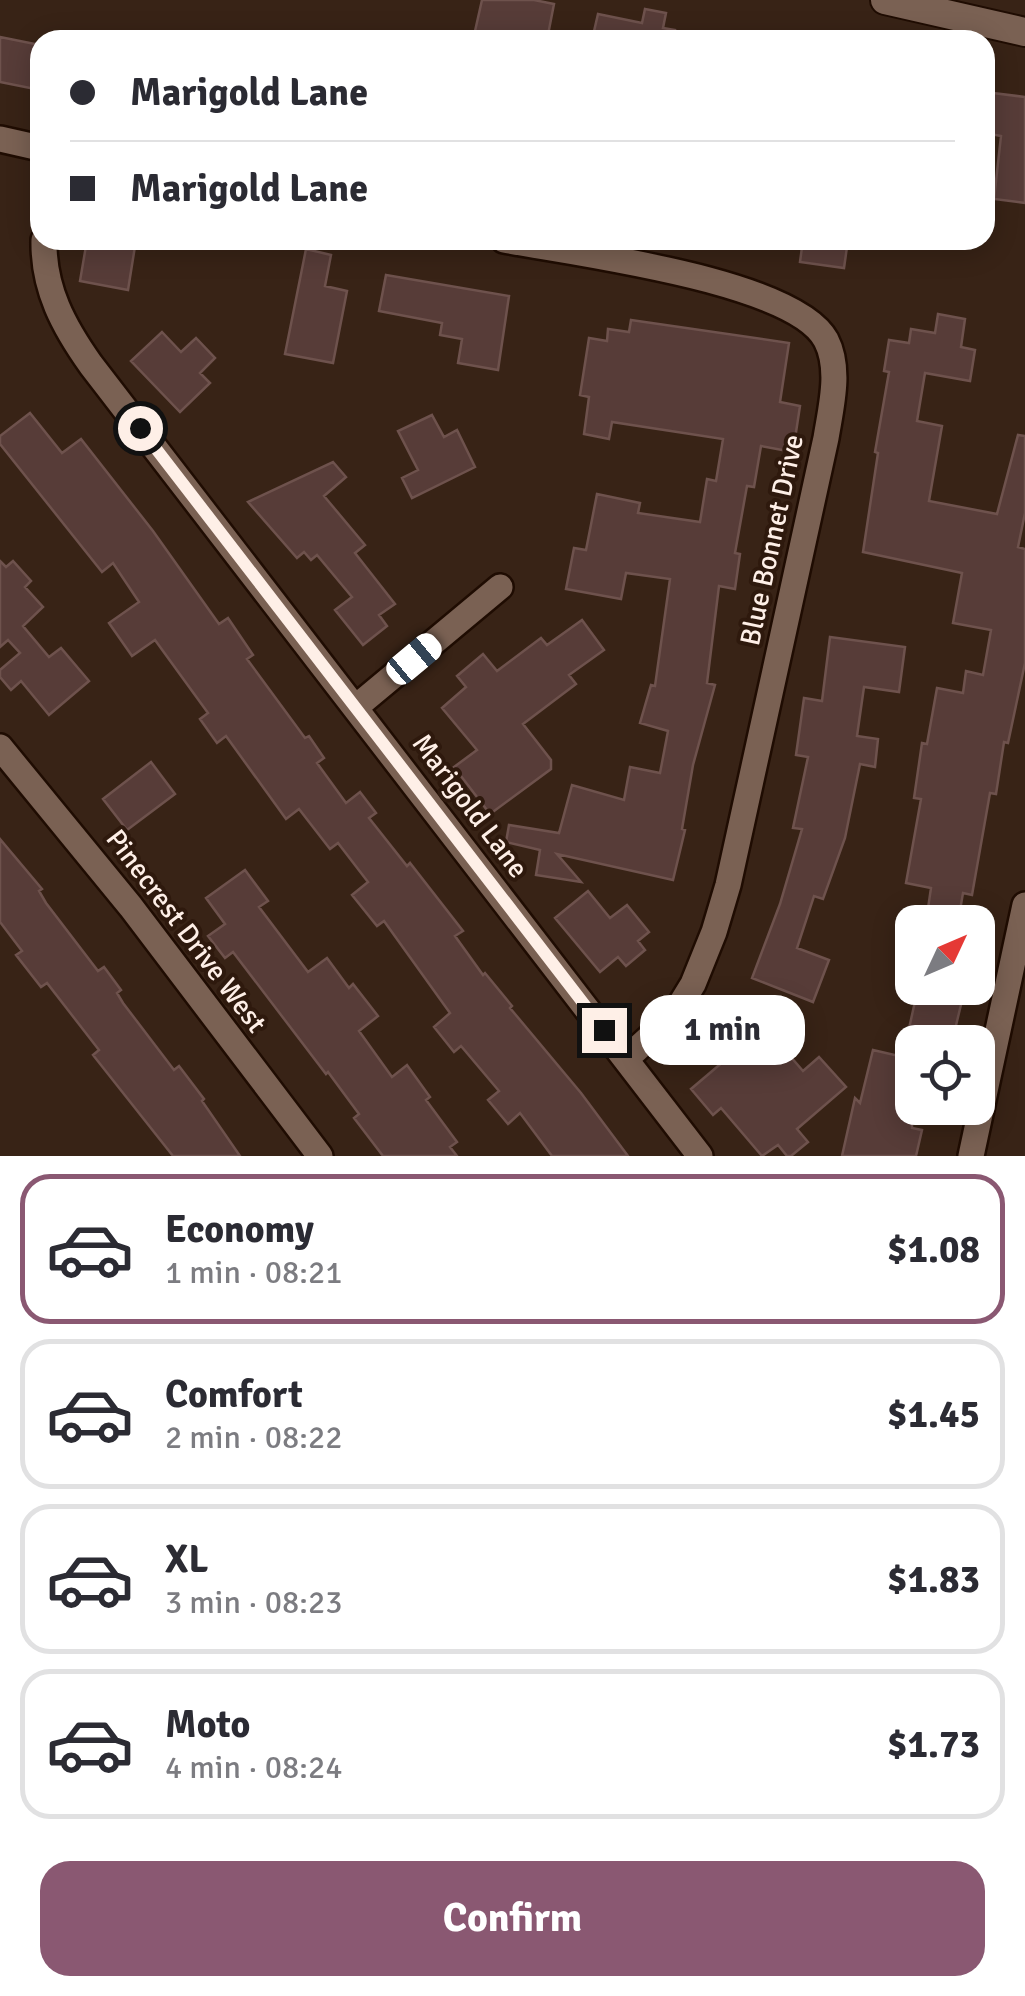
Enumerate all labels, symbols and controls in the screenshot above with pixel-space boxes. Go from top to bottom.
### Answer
text: Marigold Lane [130,69,368,116]
text: Marigold Lane [130,165,368,212]
route start [118,406,163,451]
street label: Blue Bonnet Drive [733,431,811,649]
car [381,628,447,690]
street label: Marigold Lane [405,727,535,885]
street label: Pinecrest Drive West [99,823,274,1039]
north arrow [895,905,995,1005]
map controls [895,905,995,1125]
callout: 1 min [639,995,804,1065]
route end [582,1008,627,1053]
text: 1 min [684,1010,761,1049]
button: locate [895,1025,995,1125]
icon: car [45,1204,135,1294]
text: Economy [165,1206,314,1253]
text: $1.08 [887,1226,980,1273]
text: 1 min · 08:21 [165,1253,343,1292]
icon: car [45,1369,135,1459]
text: Comfort [165,1371,303,1418]
text: $1.45 [887,1391,980,1438]
text: 2 min · 08:22 [165,1418,343,1457]
icon: car [45,1534,135,1624]
text: XL [165,1536,208,1583]
text: $1.83 [887,1556,980,1603]
text: 3 min · 08:23 [165,1583,343,1622]
icon: car [45,1699,135,1789]
text: Moto [165,1701,250,1748]
text: $1.73 [887,1721,980,1768]
text: 4 min · 08:24 [165,1748,343,1787]
button: Confirm [40,1861,985,1976]

